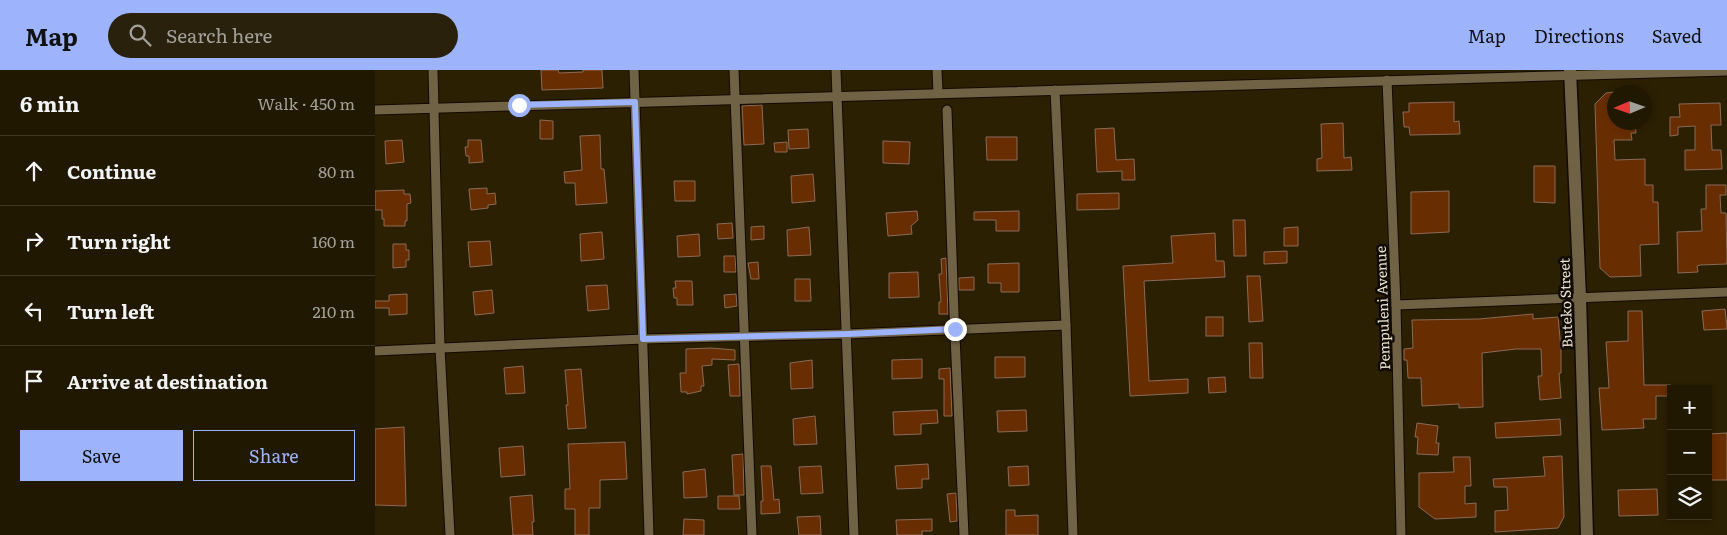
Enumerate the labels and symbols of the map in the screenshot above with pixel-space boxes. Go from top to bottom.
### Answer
north arrow [1607,85,1652,130]
route start [508,94,531,117]
street label: Pempuleni Avenue [1370,246,1394,370]
street label: Buteko Street [1553,257,1577,348]
route end [944,318,967,341]

